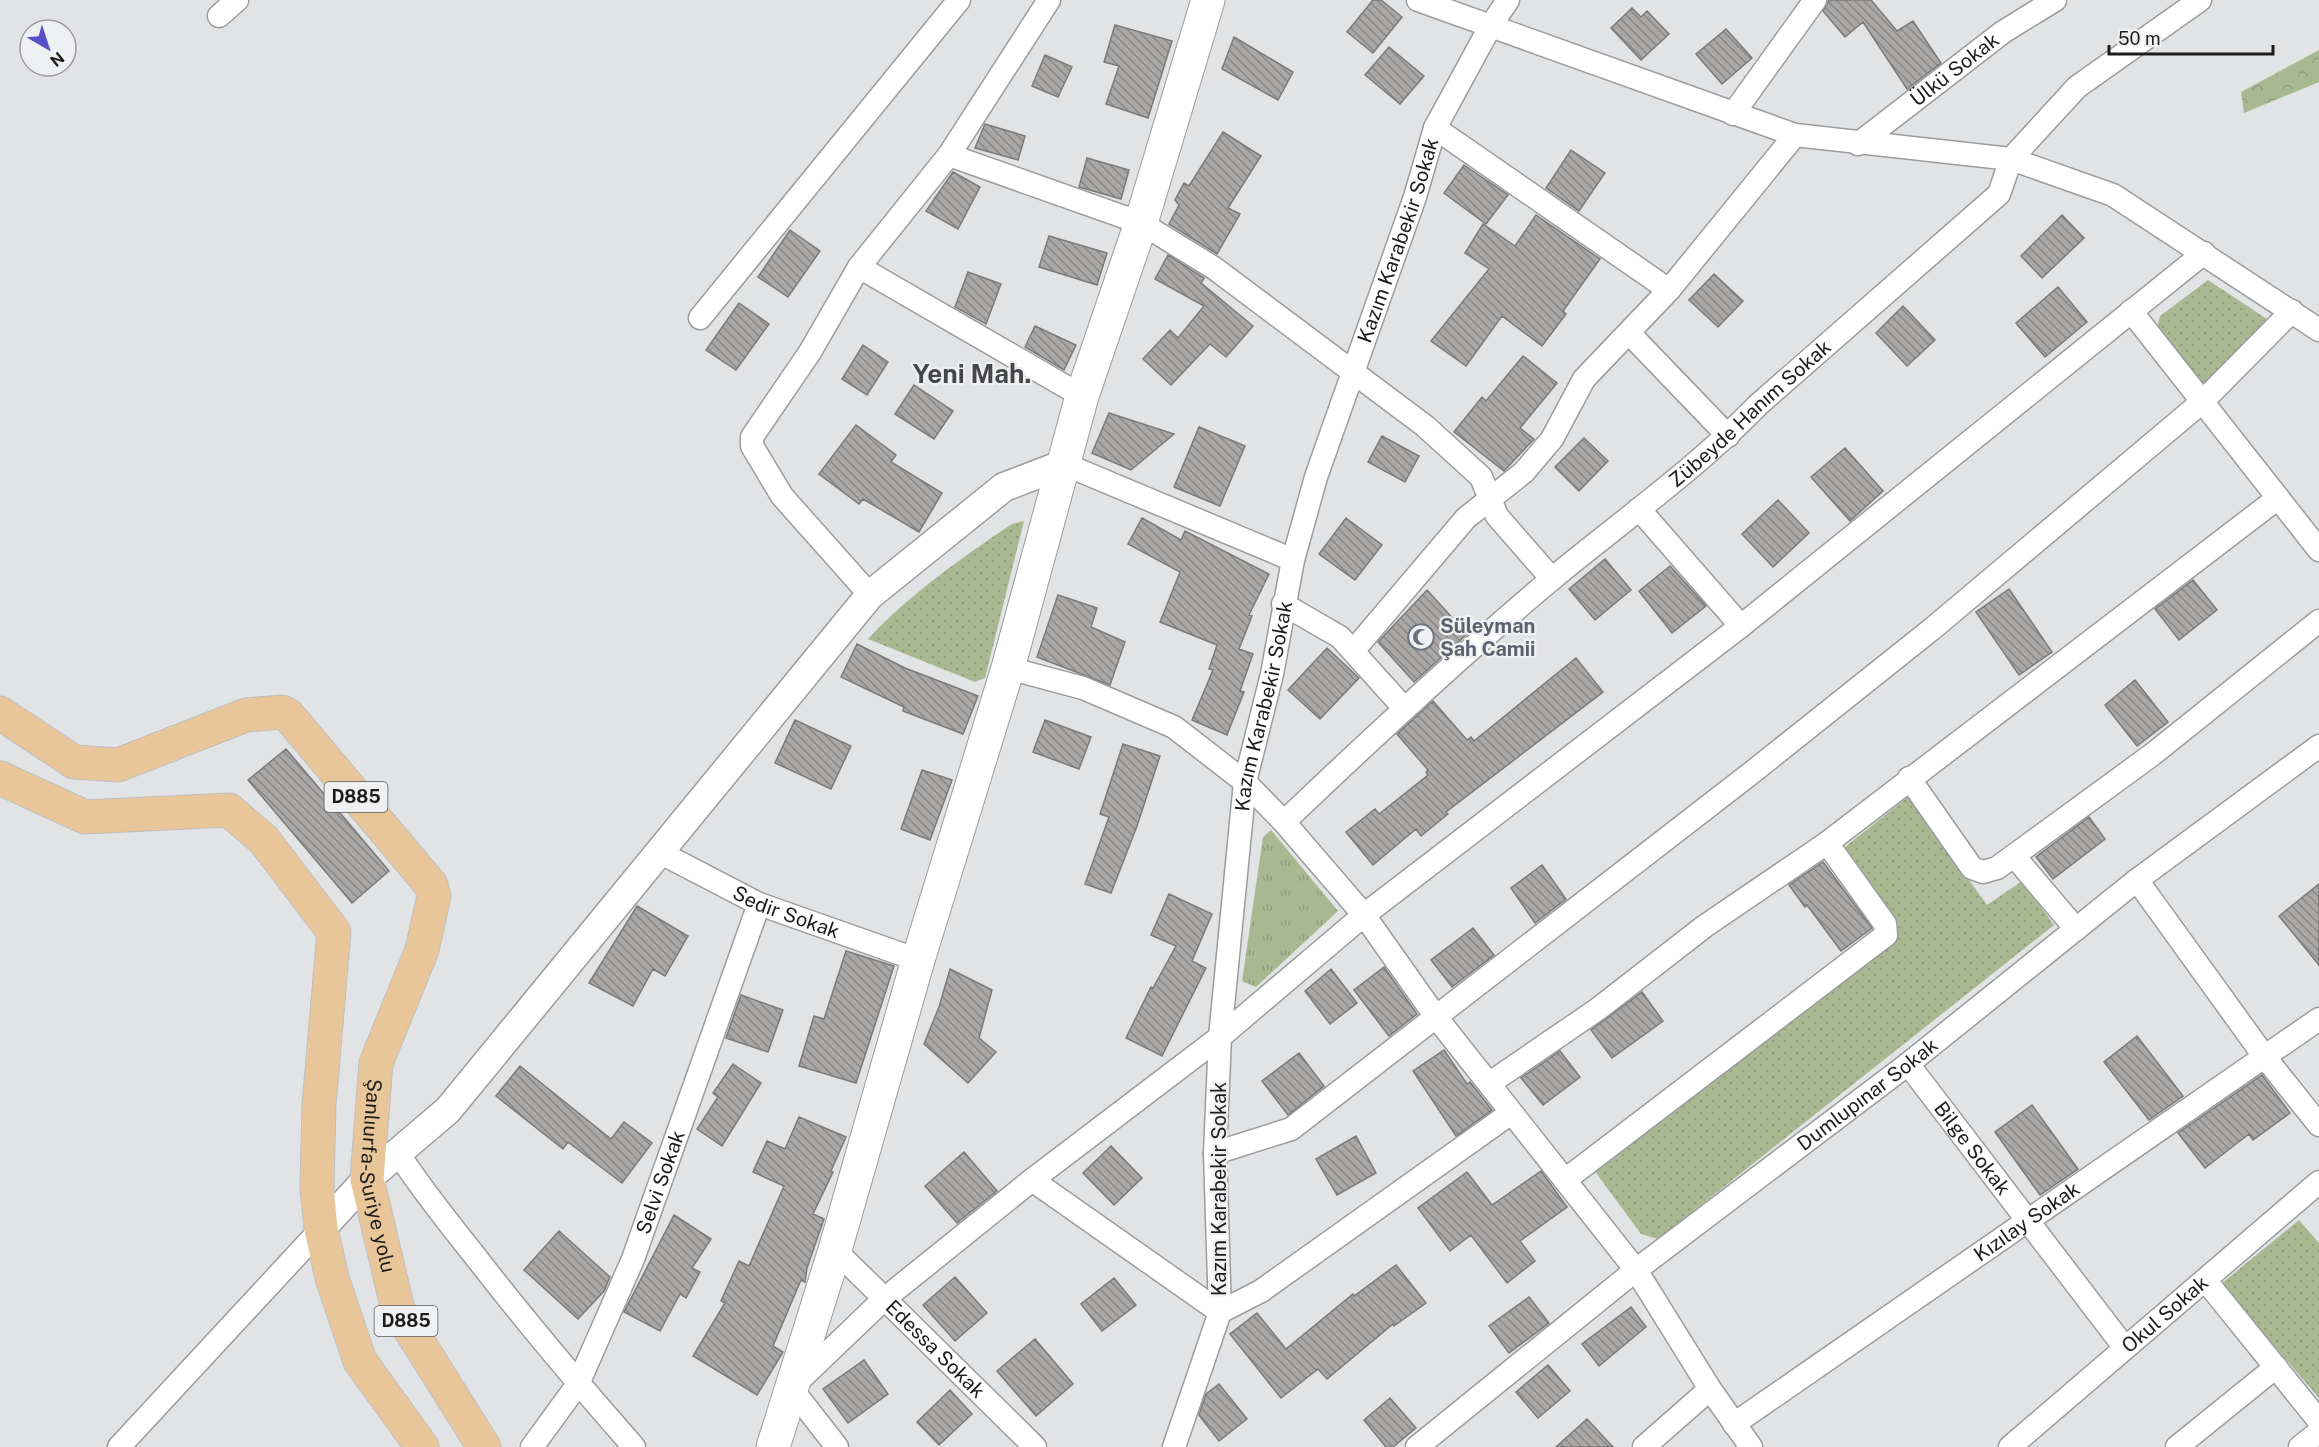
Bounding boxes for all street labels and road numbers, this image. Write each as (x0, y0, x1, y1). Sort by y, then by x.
street label: Ülkü Sokak (1905, 28, 2004, 111)
street label: Kazım Karabekir Sokak (1352, 135, 1443, 346)
street label: Zübeyde Hanım Sokak (1664, 335, 1836, 492)
street label: Kazım Karabekir Sokak (1230, 599, 1297, 812)
road number: D885 (324, 782, 388, 812)
street label: Sedir Sokak (729, 880, 843, 943)
street label: Dumlupınar Sokak (1792, 1033, 1942, 1156)
street label: Şanlıurfa-Suriye yolu (355, 1078, 401, 1275)
street label: Kazım Karabekir Sokak (1207, 1082, 1231, 1296)
street label: Bilge Sokak (1929, 1097, 2016, 1200)
street label: Selvi Sokak (631, 1127, 690, 1237)
street label: Kızılay Sokak (1969, 1176, 2084, 1266)
street label: Okul Sokak (2117, 1271, 2213, 1358)
street label: Edessa Sokak (881, 1295, 990, 1403)
road number: D885 (374, 1306, 438, 1336)

